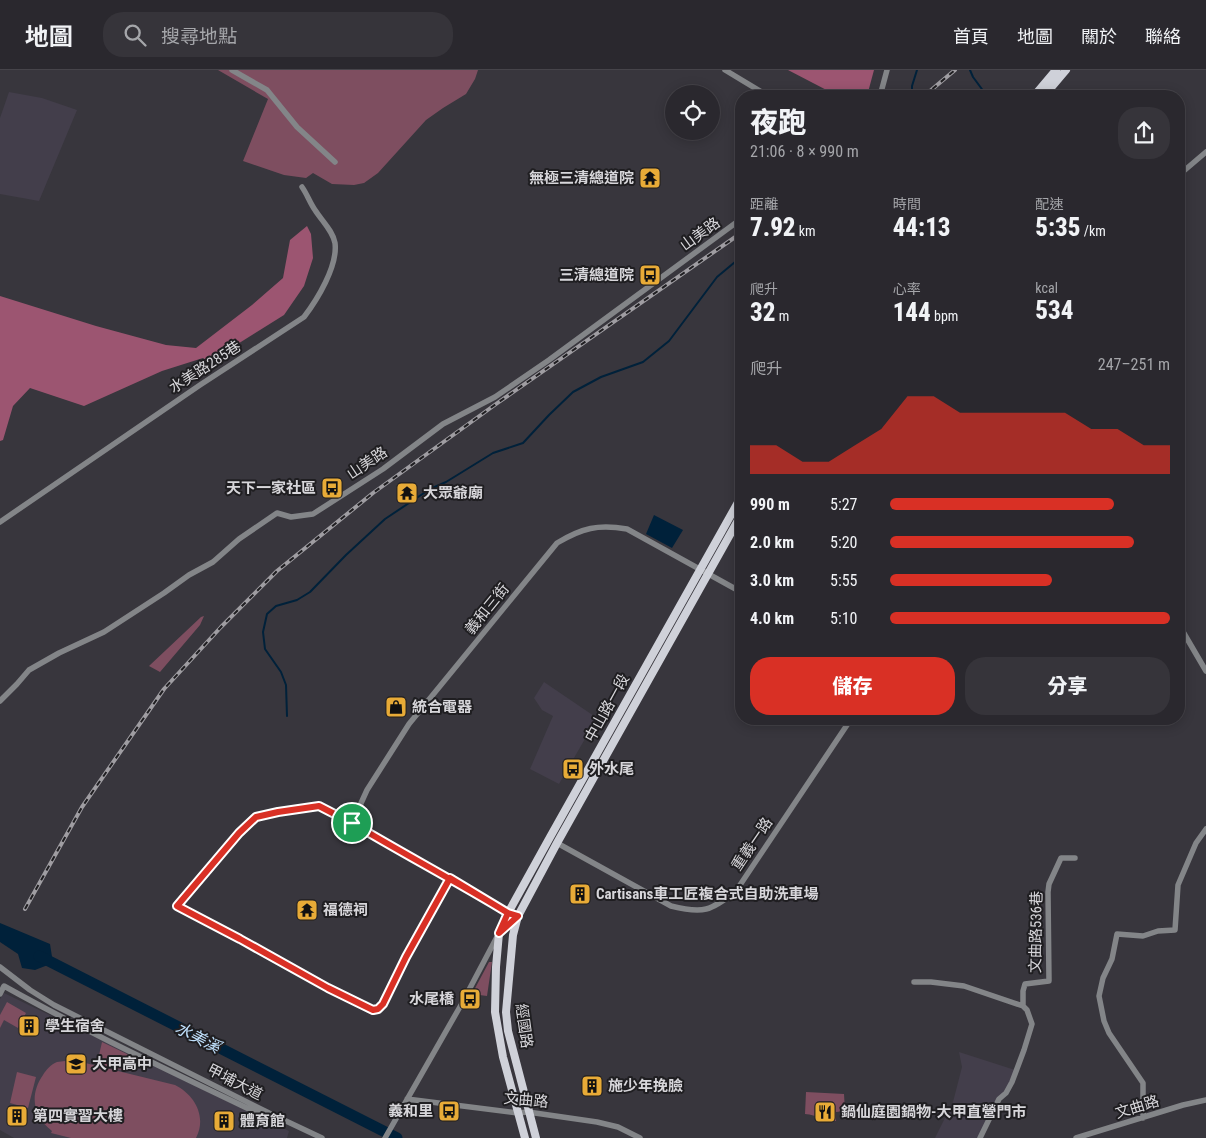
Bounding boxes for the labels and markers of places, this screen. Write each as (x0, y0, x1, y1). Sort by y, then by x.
temple icon: 無極三清總道院 (638, 166, 662, 190)
place label: 無極三清總道院 (529, 169, 634, 187)
bus stop icon: 三清總道院 (638, 263, 662, 287)
place label: 三清總道院 (559, 266, 634, 284)
bus stop icon: 天下一家社區 (320, 476, 344, 500)
place label: 天下一家社區 (226, 479, 316, 497)
temple icon: 大眾爺廟 (395, 481, 419, 505)
place label: 大眾爺廟 (423, 484, 483, 502)
shop icon: 統合電器 (384, 695, 408, 719)
place label: 統合電器 (412, 698, 472, 716)
bus stop icon: 外水尾 (561, 757, 585, 781)
place label: 外水尾 (589, 760, 634, 778)
pin (331, 802, 373, 844)
building icon: Cartisans車工匠複合式自助洗車場 (568, 882, 592, 906)
place label: Cartisans車工匠複合式自助洗車場 (596, 885, 818, 903)
temple icon: 福德祠 (295, 898, 319, 922)
place label: 福德祠 (323, 901, 368, 919)
bus stop icon: 水尾橋 (458, 987, 482, 1011)
place label: 水尾橋 (409, 990, 455, 1008)
building icon: 學生宿舍 (17, 1014, 41, 1038)
place label: 學生宿舍 (45, 1017, 105, 1035)
school or university icon: 大甲高中 (64, 1052, 88, 1076)
place label: 大甲高中 (92, 1055, 152, 1073)
building icon: 施少年挽臉 (580, 1074, 604, 1098)
place label: 施少年挽臉 (608, 1077, 683, 1095)
bus stop icon: 義和里 (437, 1099, 461, 1123)
restaurant icon: 鍋仙庭園鍋物-大甲直營門市 (813, 1100, 837, 1124)
place label: 義和里 (388, 1102, 433, 1120)
place label: 鍋仙庭園鍋物-大甲直營門市 (841, 1103, 1026, 1121)
building icon: 第四實習大樓 (5, 1104, 29, 1128)
place label: 第四實習大樓 (33, 1107, 123, 1125)
building icon: 體育館 (212, 1109, 236, 1133)
place label: 體育館 (240, 1112, 285, 1130)

